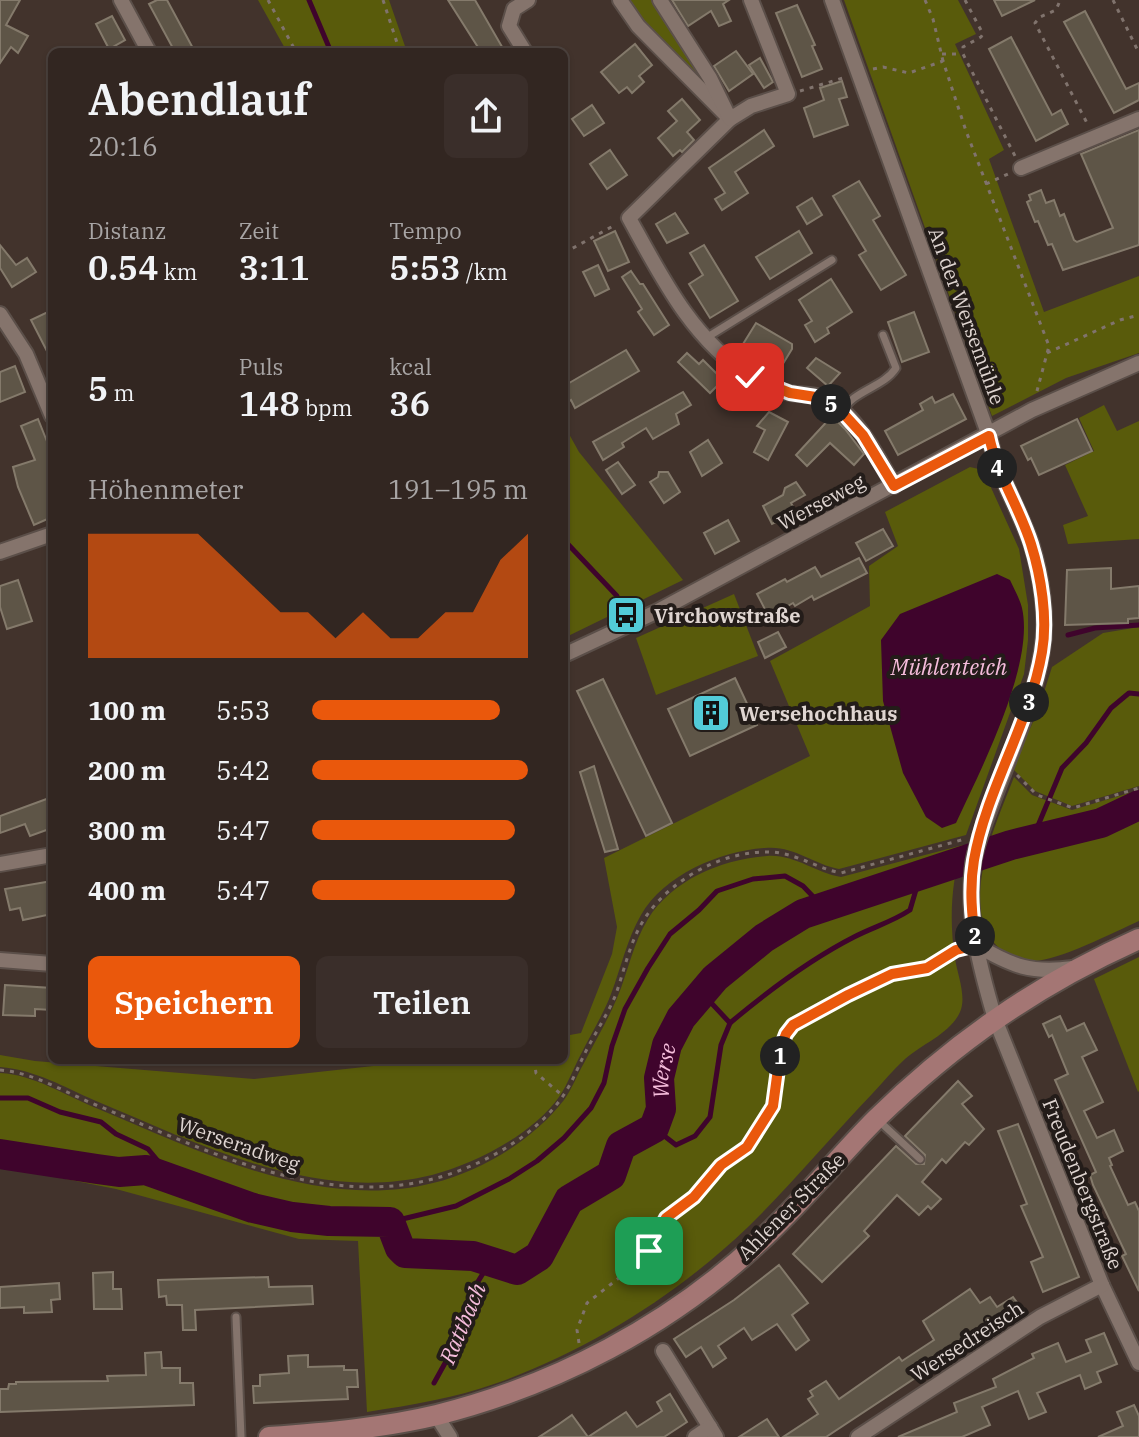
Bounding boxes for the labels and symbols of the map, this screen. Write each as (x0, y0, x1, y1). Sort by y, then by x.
street label: An der Wersemühle (922, 224, 1012, 408)
pin (716, 343, 784, 411)
pin: 5 (811, 384, 851, 424)
pin: 4 (977, 448, 1017, 488)
street label: Werseweg (772, 468, 870, 536)
bus stop icon: Virchowstraße (605, 594, 647, 636)
place label: Virchowstraße (654, 602, 801, 629)
water label: Mühlenteich (890, 652, 1007, 681)
pin: 3 (1009, 682, 1049, 722)
building icon: Wersehochhaus (690, 692, 732, 734)
place label: Wersehochhaus (739, 700, 897, 727)
pin: 2 (955, 916, 995, 956)
pin: 1 (760, 1036, 800, 1076)
water label: Werse (644, 1040, 682, 1099)
street label: Freudenbergstraße (1036, 1094, 1130, 1274)
street label: Werseradweg (174, 1110, 304, 1178)
street label: Ahlener Straße (731, 1146, 851, 1266)
pin (615, 1217, 683, 1285)
water label: Rattbach (432, 1278, 492, 1369)
street label: Wersedreisch (905, 1294, 1029, 1388)

